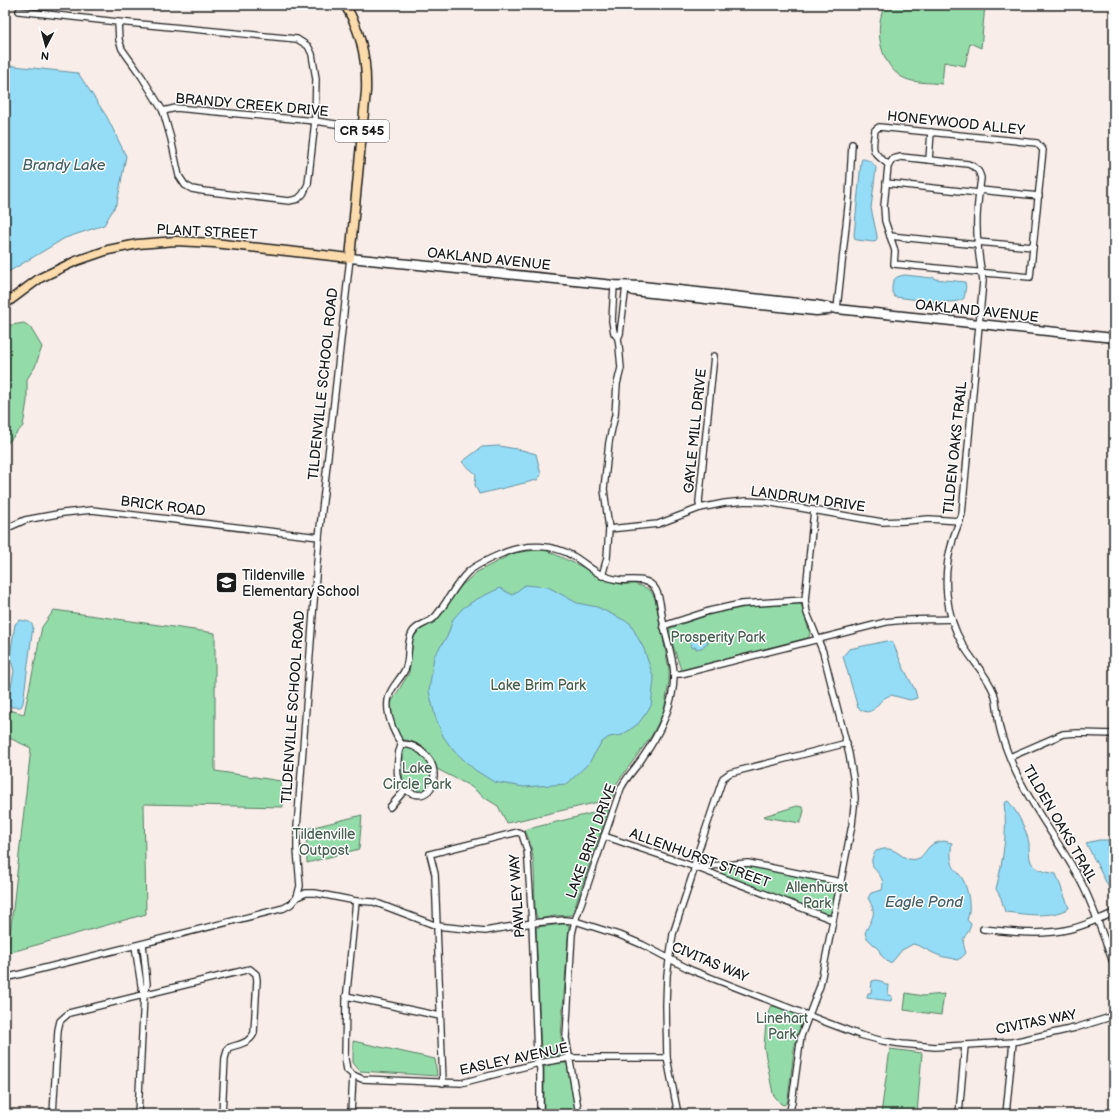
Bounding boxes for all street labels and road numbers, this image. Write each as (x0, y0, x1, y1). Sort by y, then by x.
street label: BRANDY CREEK DRIVE (175, 90, 329, 120)
street label: HONEYWOOD ALLEY (886, 107, 1026, 139)
road number: CR 545 (335, 120, 389, 142)
street label: PLANT STREET (156, 221, 259, 243)
street label: OAKLAND AVENUE (426, 244, 552, 274)
street label: TILDENVILLE SCHOOL ROAD (304, 287, 342, 481)
street label: OAKLAND AVENUE (914, 296, 1040, 326)
street label: GAYLE MILL DRIVE (680, 368, 710, 494)
street label: TILDEN OAKS TRAIL (940, 381, 970, 515)
street label: LANDRUM DRIVE (749, 483, 867, 515)
street label: BRICK ROAD (119, 492, 207, 520)
street label: TILDENVILLE SCHOOL ROAD (278, 610, 308, 804)
street label: TILDEN OAKS TRAIL (1019, 762, 1101, 886)
street label: LAKE BRIM DRIVE (562, 781, 620, 901)
street label: ALLENHURST STREET (627, 825, 773, 892)
street label: PAWLEY WAY (506, 853, 528, 939)
street label: CIVITAS WAY (669, 938, 752, 986)
street label: CIVITAS WAY (994, 1006, 1078, 1038)
street label: EASLEY AVENUE (458, 1039, 570, 1079)

